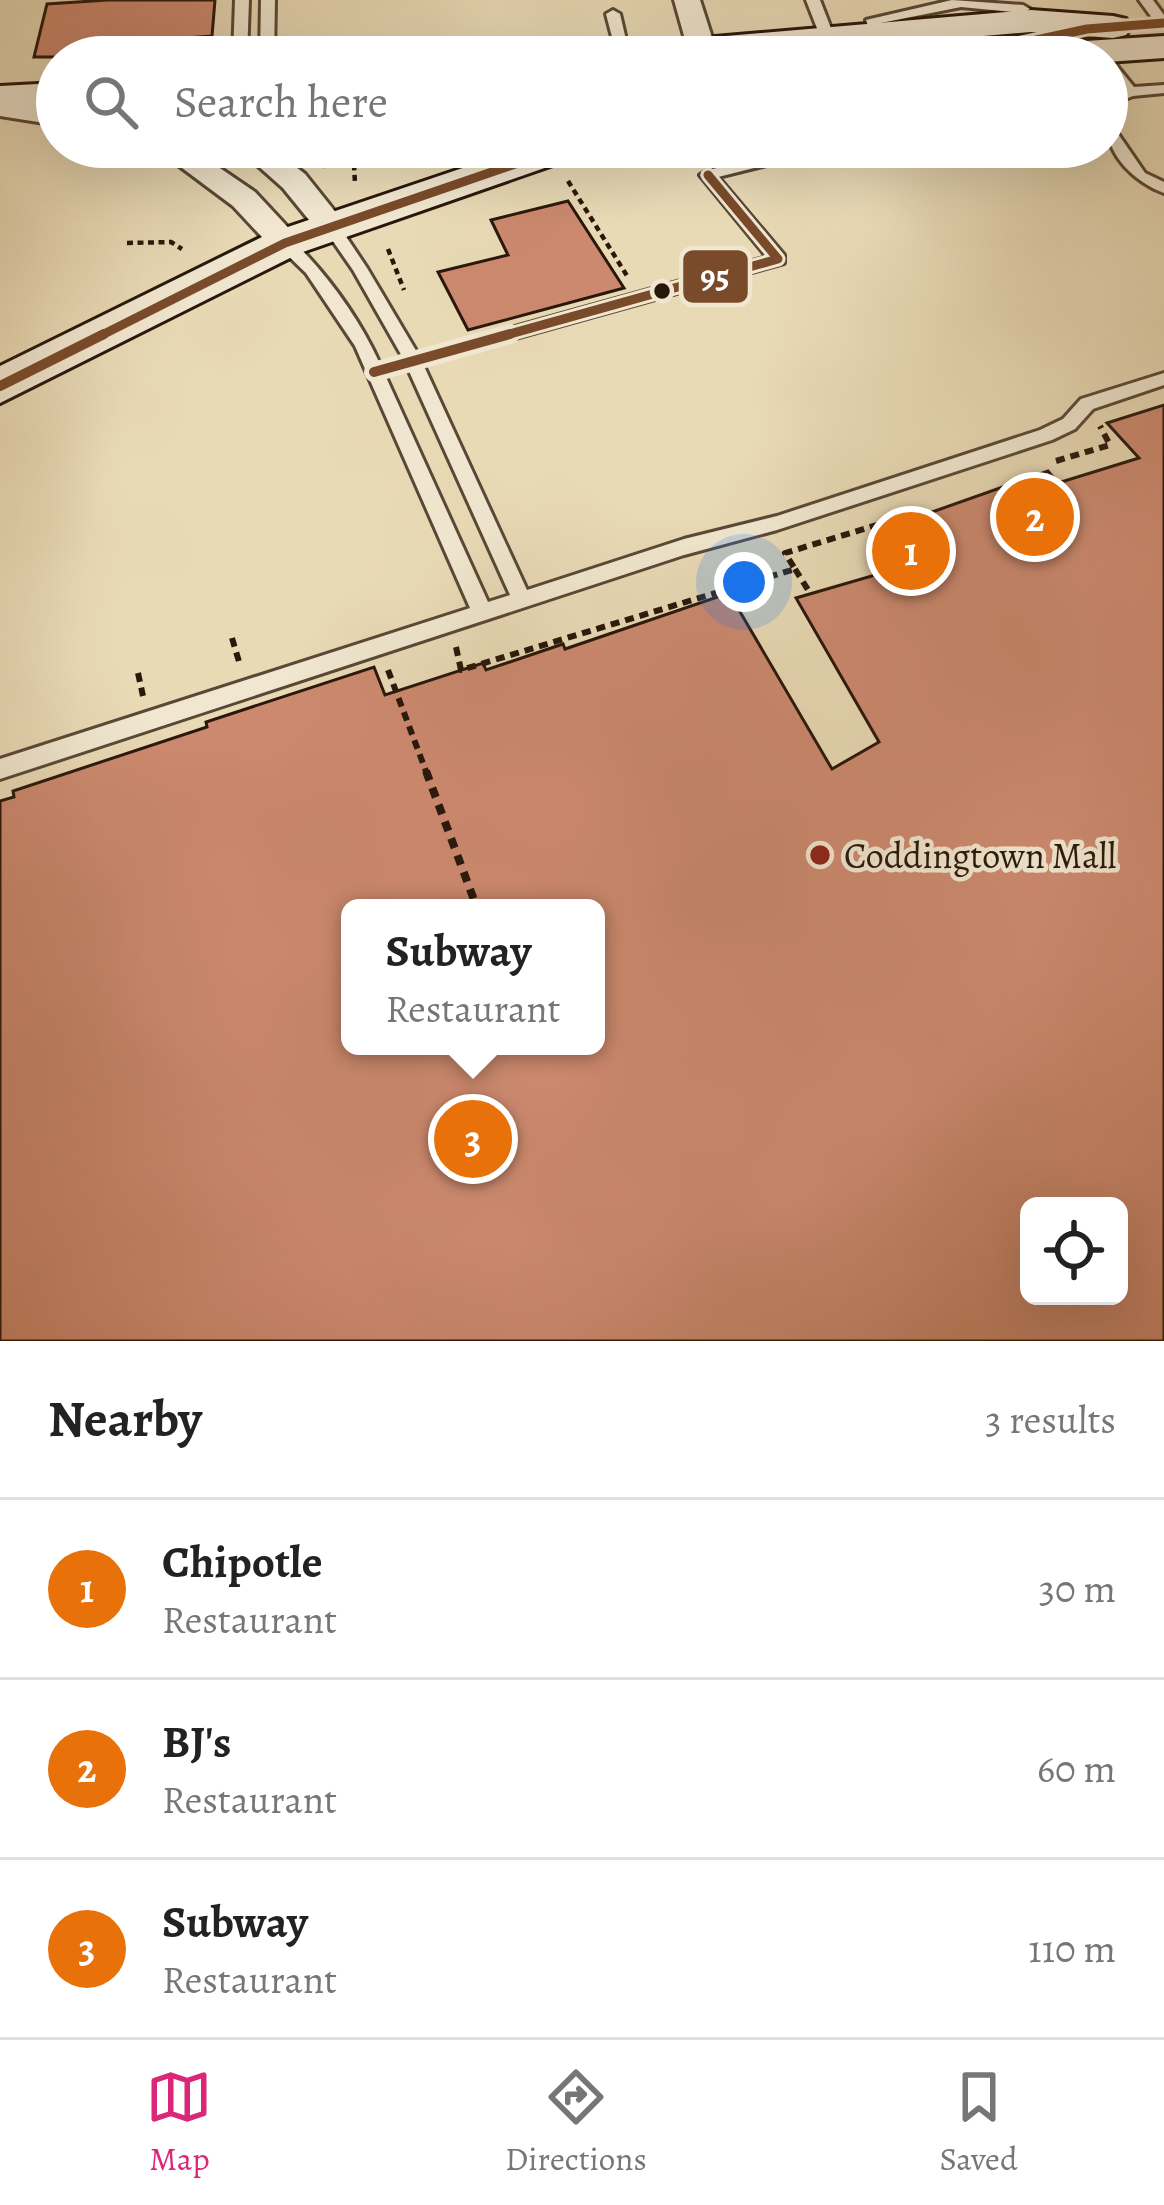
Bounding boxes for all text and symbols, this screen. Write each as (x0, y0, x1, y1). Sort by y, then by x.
search box (36, 36, 1128, 168)
icon: search (78, 69, 144, 135)
text: Search here (174, 71, 388, 133)
line badge: 95 (681, 248, 750, 305)
text: 95 (700, 254, 730, 299)
unlabelled marker (651, 280, 673, 302)
pin: 2 (996, 472, 1074, 562)
pin: 1 (872, 506, 950, 596)
your location (714, 552, 774, 612)
place label: Coddingtown Mall (844, 831, 1116, 880)
marker: Coddingtown Mall (807, 842, 833, 868)
popup (341, 899, 605, 1055)
text: Subway (386, 920, 531, 982)
text: Restaurant (386, 982, 560, 1035)
pin: 3 (434, 1094, 512, 1184)
map controls (1020, 1197, 1128, 1305)
button: locate (1020, 1197, 1128, 1305)
text: Nearby (48, 1384, 202, 1454)
text: 3 results (985, 1393, 1116, 1446)
text: Chipotle (162, 1531, 322, 1593)
text: 1 (80, 1562, 94, 1615)
text: 30 m (1039, 1562, 1116, 1615)
text: Restaurant (162, 1593, 337, 1646)
text: BJ's (162, 1711, 231, 1773)
text: 2 (78, 1742, 96, 1795)
text: 60 m (1037, 1742, 1116, 1795)
text: Restaurant (162, 1773, 337, 1826)
text: Subway (162, 1891, 308, 1953)
text: 3 (79, 1922, 95, 1975)
text: 110 m (1028, 1922, 1116, 1975)
text: Restaurant (162, 1953, 337, 2006)
tab: Map (146, 2064, 212, 2181)
tab: Directions (505, 2064, 647, 2181)
tab: Saved (939, 2064, 1018, 2181)

